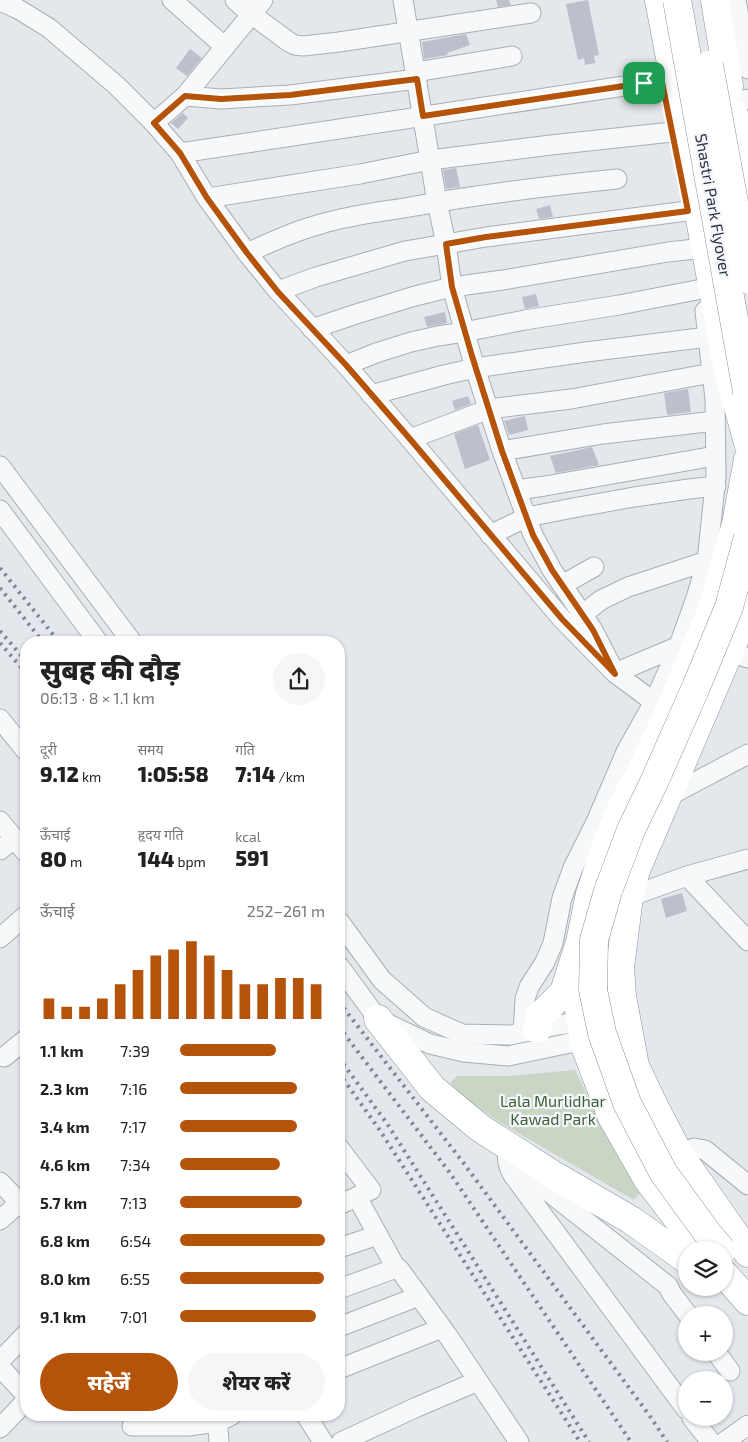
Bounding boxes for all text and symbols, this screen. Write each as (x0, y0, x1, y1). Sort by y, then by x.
pin (623, 62, 665, 104)
icon: arrive (630, 69, 658, 97)
street label: Shastri Park Flyover (692, 132, 736, 279)
text: सुबह की दौड़ (40, 652, 180, 686)
button: share (273, 653, 325, 705)
text: 06:13 · 8 × 1.1 km (40, 688, 155, 707)
text: दूरी (40, 741, 57, 758)
text: समय (138, 741, 164, 758)
text: गति (235, 741, 255, 758)
text: 9.12 (40, 761, 79, 786)
text: 1:05:58 (138, 761, 209, 786)
text: 7:14 (235, 761, 275, 786)
text: km (79, 768, 101, 785)
text: /km (275, 768, 305, 785)
text: ऊँचाई (40, 826, 70, 843)
text: हृदय गति (138, 826, 184, 843)
text: kcal (235, 828, 261, 845)
text: 591 (235, 845, 269, 870)
text: 80 (40, 846, 67, 871)
text: 144 (138, 846, 174, 871)
text: m (67, 853, 82, 870)
text: bpm (174, 853, 206, 870)
text: ऊँचाई (40, 901, 75, 920)
text: 252–261 m (247, 901, 325, 920)
text: 1.1 km (40, 1041, 84, 1060)
text: 7:39 (120, 1041, 150, 1060)
text: 2.3 km (40, 1079, 89, 1098)
text: 7:16 (120, 1079, 148, 1098)
park label: Lala Murlidhar Kawad Park (500, 1091, 607, 1128)
text: 3.4 km (40, 1117, 90, 1136)
text: 7:17 (120, 1117, 147, 1136)
text: 4.6 km (40, 1155, 90, 1174)
text: 7:34 (120, 1155, 151, 1174)
text: 5.7 km (40, 1193, 87, 1212)
text: 7:13 (120, 1193, 147, 1212)
text: 6.8 km (40, 1231, 90, 1250)
text: 6:54 (120, 1231, 151, 1250)
map controls (678, 1241, 733, 1426)
button: layers (678, 1241, 733, 1296)
text: 8.0 km (40, 1269, 90, 1288)
text: 6:55 (120, 1269, 150, 1288)
button: + (678, 1306, 733, 1361)
text: 9.1 km (40, 1307, 86, 1326)
text: 7:01 (120, 1307, 148, 1326)
button: सहेजें (40, 1353, 178, 1411)
button: शेयर करें (188, 1353, 325, 1411)
button: − (678, 1371, 733, 1426)

